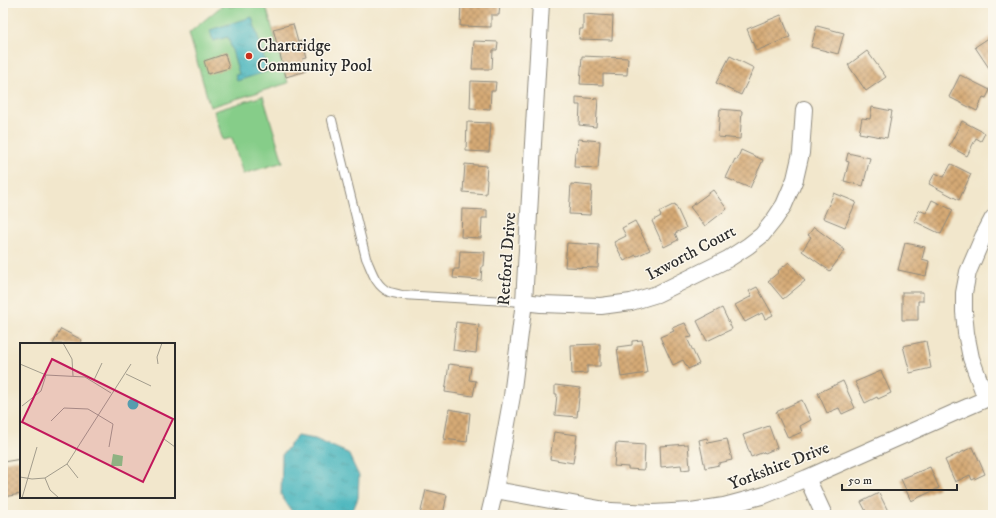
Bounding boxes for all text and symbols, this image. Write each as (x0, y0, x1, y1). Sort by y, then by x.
place label: Chartridge Community Pool (257, 35, 372, 77)
marker: Chartridge Community Pool (244, 51, 254, 61)
street label: Retford Drive (493, 212, 521, 306)
street label: Ixworth Court (642, 220, 740, 286)
inset map (20, 343, 175, 498)
street label: Yorkshire Drive (725, 437, 833, 495)
scale bar (842, 466, 957, 492)
text: 50 m (848, 473, 872, 488)

